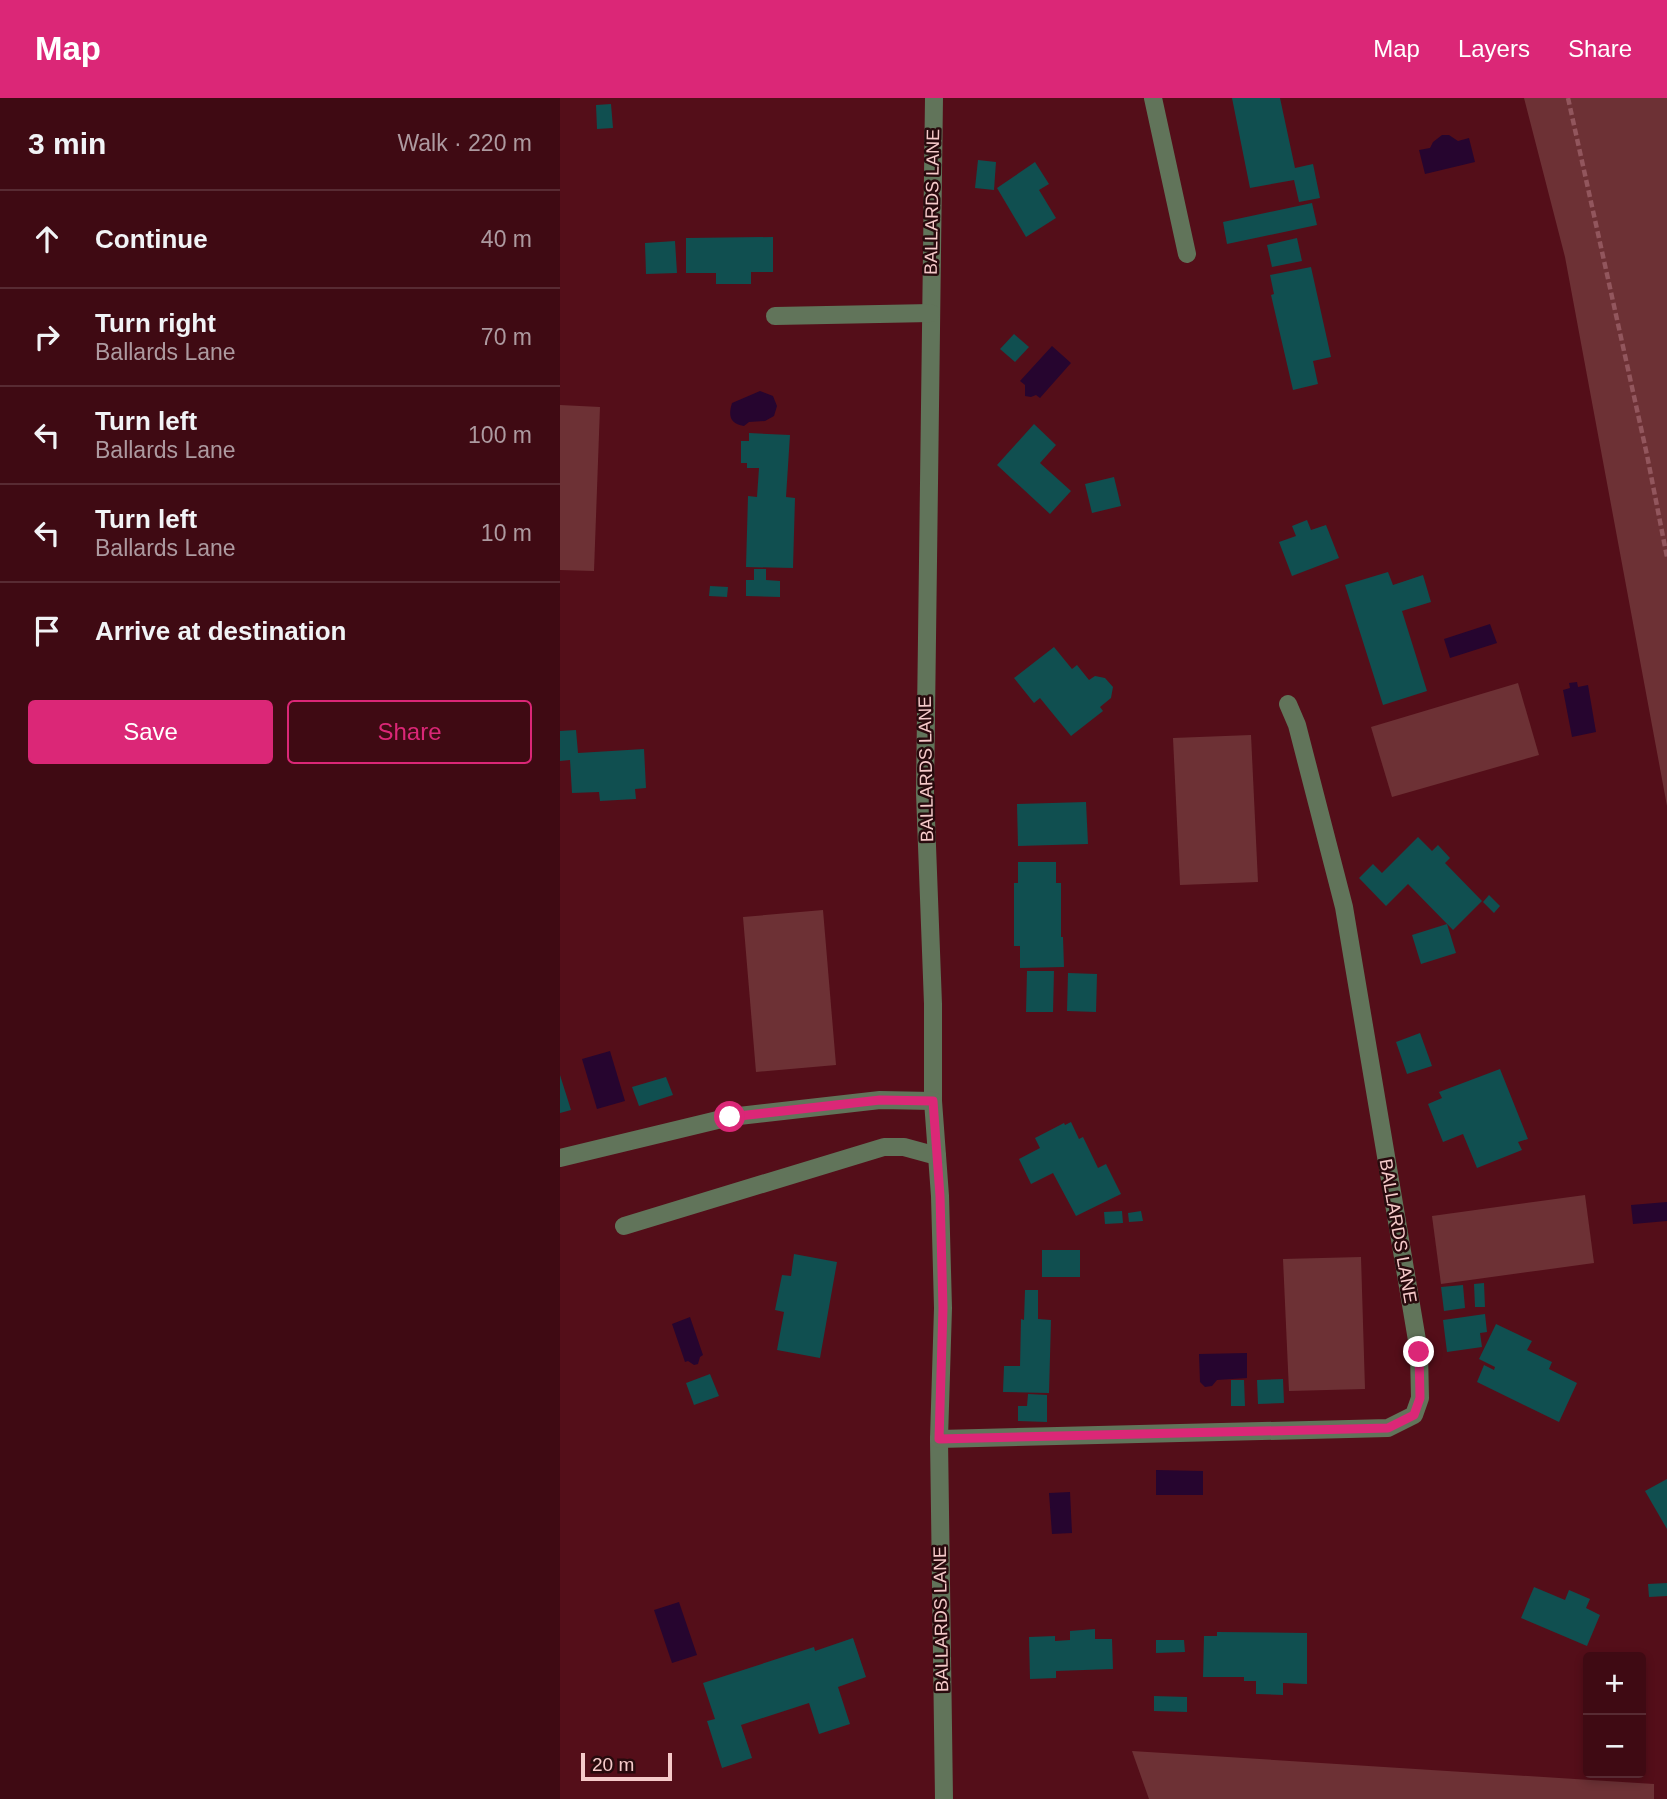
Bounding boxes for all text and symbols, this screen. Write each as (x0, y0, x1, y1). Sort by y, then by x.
text: Map (35, 30, 101, 67)
text: Map (1373, 35, 1420, 62)
text: Layers (1458, 35, 1530, 62)
text: Share (1568, 35, 1632, 62)
text: 3 min (28, 127, 106, 160)
street label: BALLARDS LANE (921, 129, 943, 275)
text: Walk · 220 m (397, 130, 532, 156)
icon: ahead (28, 220, 66, 258)
text: Continue (95, 224, 208, 254)
text: 40 m (481, 226, 532, 252)
text: Turn right (95, 308, 216, 338)
icon: right (28, 318, 66, 356)
text: 70 m (481, 324, 532, 350)
text: Ballards Lane (95, 339, 236, 365)
text: Turn left (95, 406, 197, 436)
icon: left (28, 416, 66, 454)
text: 100 m (468, 422, 532, 448)
text: Ballards Lane (95, 437, 236, 463)
text: Turn left (95, 504, 197, 534)
icon: left (28, 514, 66, 552)
text: 10 m (481, 520, 532, 546)
text: Ballards Lane (95, 535, 236, 561)
icon: arrive (28, 612, 66, 650)
text: Arrive at destination (95, 616, 346, 646)
street label: BALLARDS LANE (915, 696, 937, 842)
button: Save (28, 700, 273, 764)
button: Share (287, 700, 532, 764)
route start (714, 1101, 745, 1132)
street label: BALLARDS LANE (1375, 1157, 1421, 1305)
route end (1403, 1336, 1434, 1367)
street label: BALLARDS LANE (930, 1546, 952, 1692)
map controls (1583, 1652, 1646, 1778)
button: + (1583, 1652, 1646, 1715)
button: − (1583, 1715, 1646, 1778)
scale bar (581, 1750, 672, 1782)
text: 20 m (592, 1754, 634, 1775)

